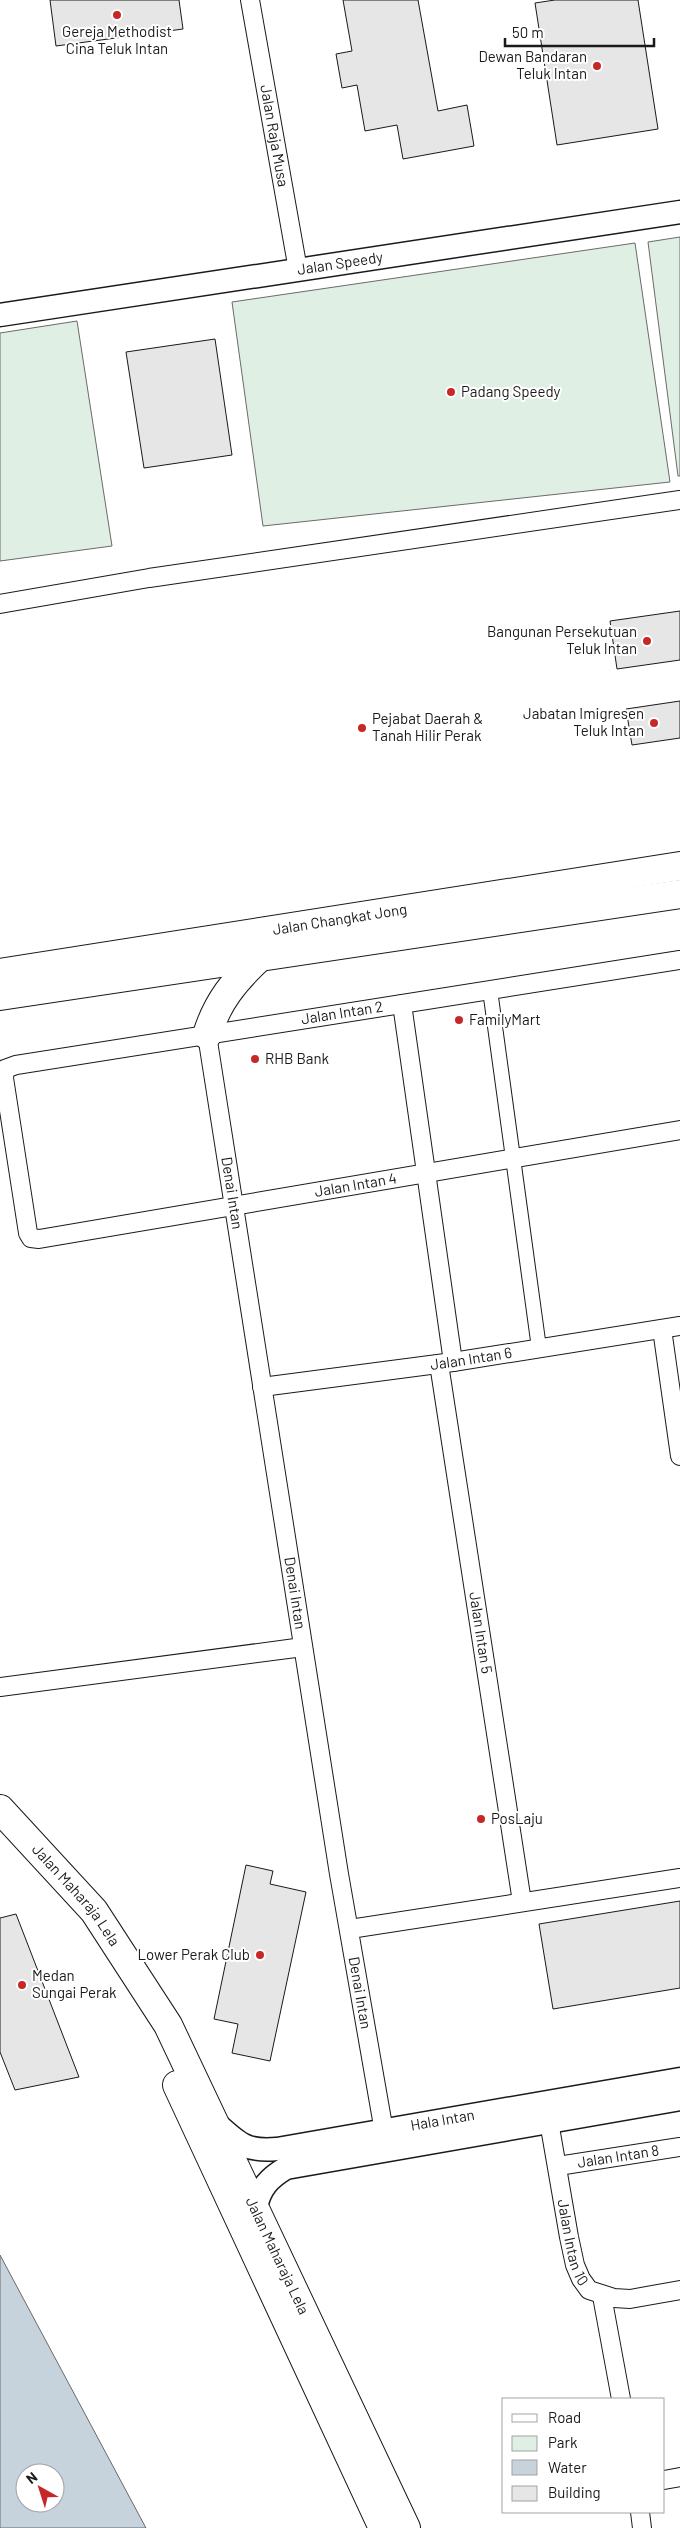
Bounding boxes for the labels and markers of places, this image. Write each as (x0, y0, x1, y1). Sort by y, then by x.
marker: Gereja Methodist Cina Teluk Intan (111, 9, 123, 21)
place label: Gereja Methodist Cina Teluk Intan (62, 22, 172, 57)
place label: Dewan Bandaran Teluk Intan (479, 47, 587, 82)
marker: Dewan Bandaran Teluk Intan (591, 60, 603, 72)
place label: Padang Speedy (461, 382, 561, 400)
marker: Padang Speedy (445, 386, 457, 398)
place label: Bangunan Persekutuan Teluk Intan (487, 622, 637, 657)
marker: Bangunan Persekutuan Teluk Intan (641, 635, 653, 647)
place label: Jabatan Imigresen Teluk Intan (523, 704, 644, 739)
place label: Pejabat Daerah & Tanah Hilir Perak (372, 709, 483, 744)
marker: Jabatan Imigresen Teluk Intan (648, 717, 660, 729)
marker: Pejabat Daerah & Tanah Hilir Perak (356, 722, 368, 734)
place label: FamilyMart (469, 1010, 541, 1028)
marker: FamilyMart (453, 1014, 465, 1026)
place label: RHB Bank (265, 1049, 329, 1067)
marker: RHB Bank (249, 1053, 261, 1065)
place label: PosLaju (491, 1809, 543, 1827)
marker: PosLaju (475, 1813, 487, 1825)
place label: Lower Perak Club (138, 1945, 250, 1963)
marker: Lower Perak Club (254, 1949, 266, 1961)
place label: Medan Sungai Perak (32, 1966, 117, 2001)
marker: Medan Sungai Perak (16, 1979, 28, 1991)

